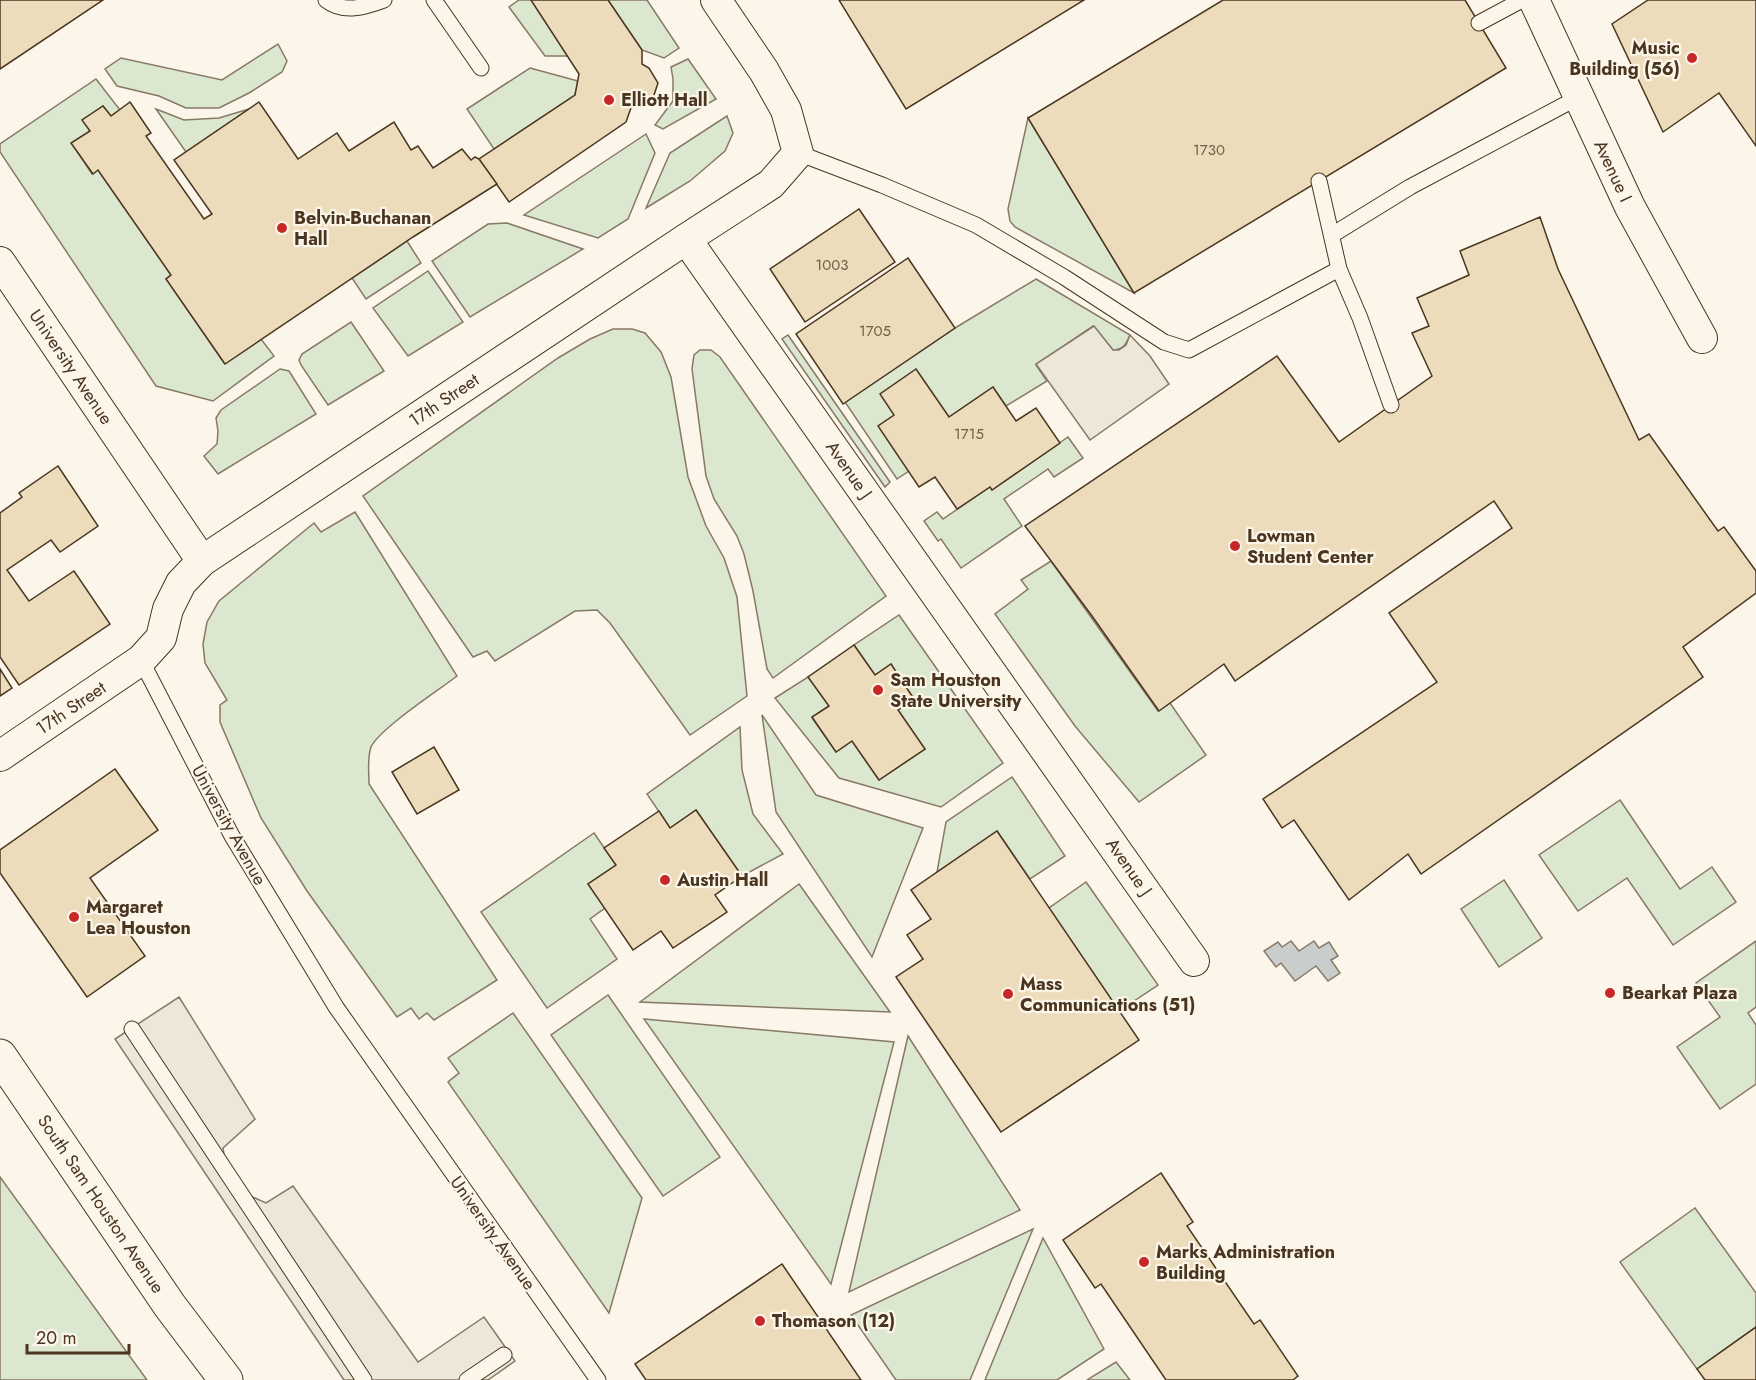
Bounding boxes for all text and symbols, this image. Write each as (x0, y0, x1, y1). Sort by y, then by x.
place label: Music Building (56) (1569, 35, 1680, 82)
marker: Music Building (56) (1685, 51, 1699, 65)
place label: Elliott Hall (621, 87, 708, 113)
marker: Elliott Hall (602, 93, 616, 107)
street label: Avenue I (1587, 136, 1639, 206)
house number: 1730 (1193, 139, 1225, 161)
place label: Belvin-Buchanan Hall (294, 205, 431, 252)
marker: Belvin-Buchanan Hall (275, 221, 289, 235)
house number: 1003 (816, 254, 848, 276)
street label: University Avenue (23, 304, 119, 430)
house number: 1705 (859, 320, 891, 342)
street label: 17th Street (404, 367, 485, 433)
house number: 1715 (954, 423, 984, 445)
street label: Avenue J (819, 436, 879, 504)
place label: Lowman Student Center (1247, 523, 1375, 570)
marker: Lowman Student Center (1228, 539, 1242, 553)
place label: Sam Houston State University (890, 667, 1022, 714)
street label: 17th Street (31, 675, 112, 741)
marker: Sam Houston State University (871, 683, 885, 697)
street label: University Avenue (185, 760, 273, 890)
street label: Avenue J (1099, 833, 1159, 901)
place label: Austin Hall (676, 867, 768, 893)
marker: Austin Hall (658, 873, 672, 887)
place label: Margaret Lea Houston (86, 894, 191, 941)
marker: Margaret Lea Houston (67, 910, 81, 924)
place label: Mass Communications (51) (1020, 971, 1195, 1018)
place label: Bearkat Plaza (1622, 980, 1737, 1006)
marker: Bearkat Plaza (1603, 986, 1617, 1000)
marker: Mass Communications (51) (1001, 987, 1015, 1001)
street label: South Sam Houston Avenue (31, 1109, 171, 1299)
street label: University Avenue (444, 1171, 542, 1295)
place label: Marks Administration Building (1156, 1239, 1335, 1286)
marker: Marks Administration Building (1137, 1255, 1151, 1269)
place label: Thomason (12) (772, 1308, 895, 1334)
marker: Thomason (12) (753, 1314, 767, 1328)
scale bar (27, 1317, 129, 1355)
text: 20 m (36, 1325, 76, 1351)

